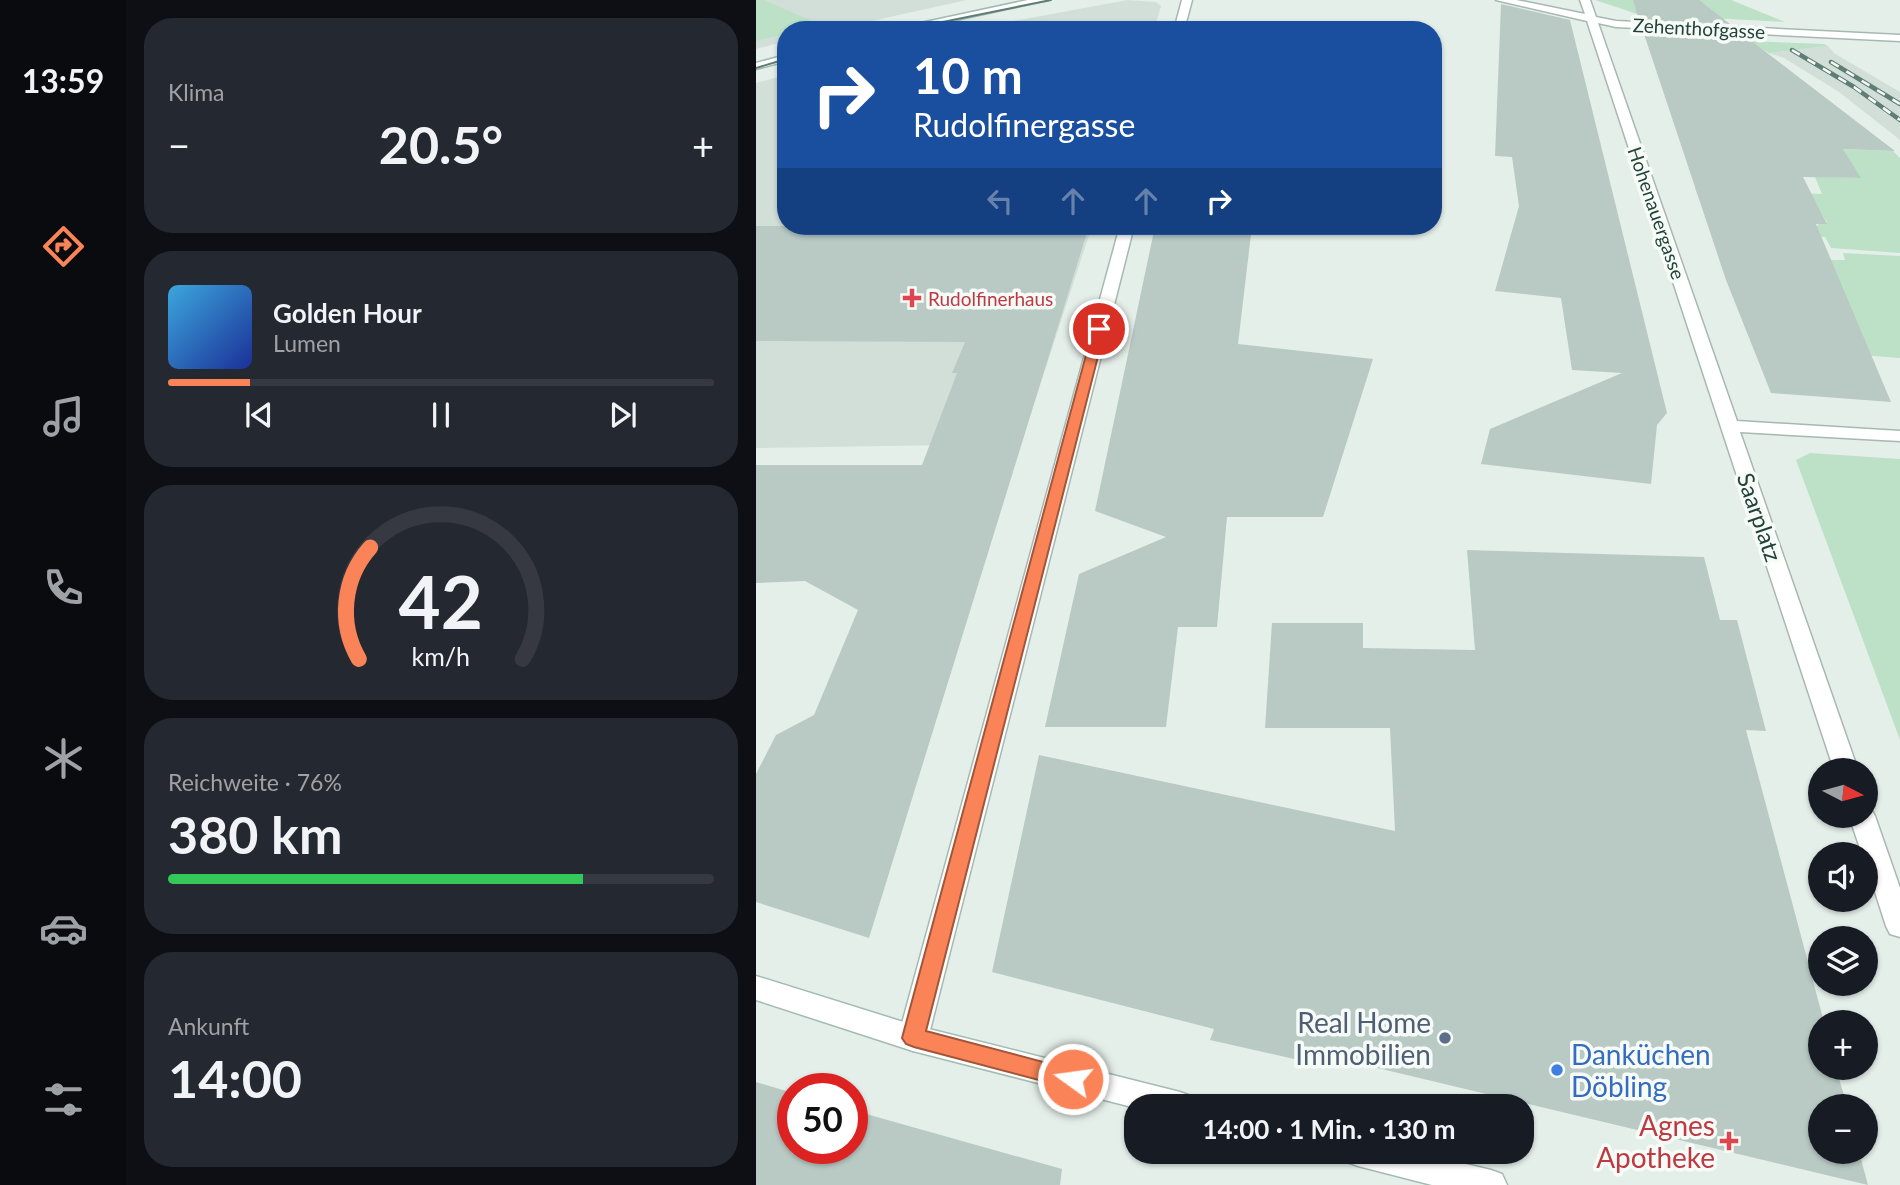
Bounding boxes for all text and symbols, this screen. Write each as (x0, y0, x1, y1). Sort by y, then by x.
street label: Zehenthofgasse (1632, 13, 1766, 43)
text: 10 m (913, 46, 1023, 104)
icon: right (798, 49, 889, 140)
text: 13:59 (22, 61, 104, 100)
text: Klima (168, 78, 225, 106)
text: Rudolfinergasse (913, 105, 1135, 144)
text: 20.5° (379, 113, 503, 175)
text: − (168, 122, 190, 168)
text: + (692, 122, 714, 168)
street label: Hohenauergasse (1624, 144, 1690, 282)
icon: left (981, 182, 1019, 220)
icon: ahead (1054, 182, 1092, 220)
icon: ahead (1127, 182, 1165, 220)
icon: right (1200, 182, 1238, 220)
icon: directions (39, 222, 88, 271)
place label: Rudolfinerhaus (928, 287, 1053, 310)
marker: Rudolfinerhaus (902, 288, 922, 308)
text: Golden Hour (273, 297, 422, 329)
pin (1069, 299, 1129, 359)
icon: arrive (1080, 310, 1118, 348)
text: Lumen (273, 329, 341, 357)
icon: music (39, 392, 88, 441)
icon: previous (240, 396, 278, 434)
icon: pause (422, 396, 460, 434)
icon: next (604, 396, 642, 434)
street label: Saarplatz (1732, 469, 1788, 565)
text: 42 (399, 557, 483, 645)
icon: phone (39, 563, 88, 612)
text: km/h (412, 640, 470, 670)
icon: climate (39, 734, 88, 783)
north arrow (1808, 758, 1878, 828)
map controls (1808, 758, 1878, 1164)
text: Reichweite · 76% (168, 768, 342, 796)
text: 380 km (168, 803, 342, 865)
button: sound (1808, 842, 1878, 912)
icon: car (39, 904, 88, 953)
button: layers (1808, 926, 1878, 996)
place label: Real Home Immobilien (1295, 1005, 1431, 1071)
button: + (1808, 1010, 1878, 1080)
text: Ankunft (168, 1012, 249, 1040)
marker: Real Home Immobilien (1437, 1030, 1453, 1046)
place label: Danküchen Döbling (1571, 1037, 1711, 1103)
position arrow (1036, 1042, 1110, 1116)
text: 14:00 (168, 1047, 302, 1109)
marker: Danküchen Döbling (1549, 1062, 1565, 1078)
speed limit sign: 50 (777, 1073, 868, 1164)
icon: filters (39, 1075, 88, 1124)
button: − (1808, 1094, 1878, 1164)
place label: Agnes Apotheke (1596, 1108, 1715, 1174)
text: 14:00 · 1 Min. · 130 m (1202, 1113, 1456, 1145)
marker: Agnes Apotheke (1721, 1133, 1737, 1149)

